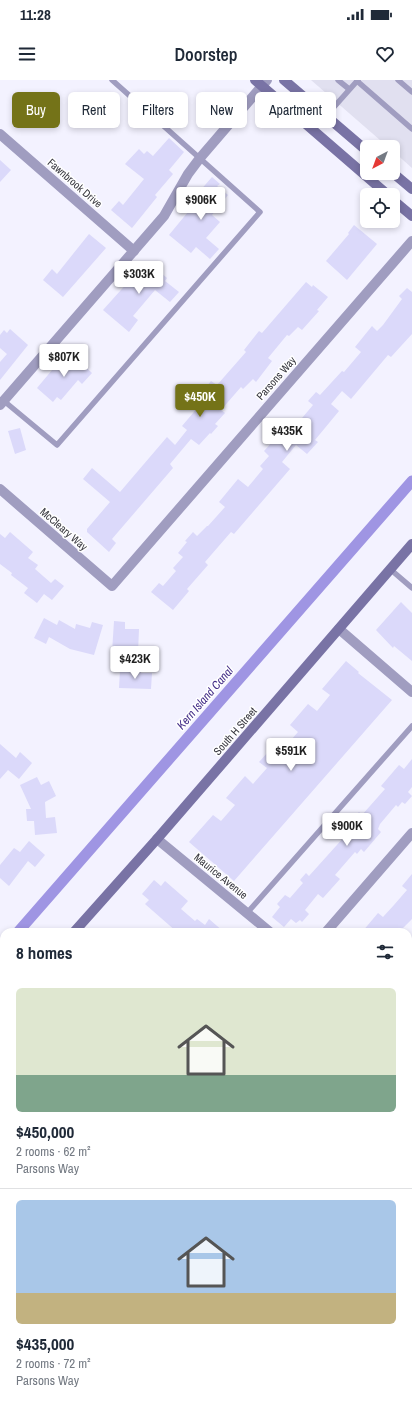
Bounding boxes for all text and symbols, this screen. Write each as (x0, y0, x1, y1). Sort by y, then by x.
text: 11:28 (20, 4, 51, 25)
text: Doorstep (174, 42, 238, 67)
icon: menu (16, 43, 38, 65)
icon: heart (374, 43, 396, 65)
chip: Buy (12, 92, 60, 128)
chip: Rent (68, 92, 120, 128)
chip: Filters (128, 92, 188, 128)
chip: New (196, 92, 247, 128)
chip: Apartment (255, 92, 336, 128)
north arrow (360, 140, 400, 180)
map controls (360, 140, 400, 228)
street label: Fawnbrook Drive (45, 155, 105, 211)
pin: $906K (173, 187, 229, 221)
button: locate (360, 188, 400, 228)
text: $906K (185, 191, 217, 208)
pin: $303K (111, 261, 167, 295)
text: $303K (123, 265, 155, 282)
pin: $807K (36, 344, 92, 378)
text: $807K (48, 348, 80, 365)
street label: Parsons Way (253, 353, 299, 403)
pin: $450K (172, 384, 228, 418)
text: $450K (184, 388, 216, 405)
pin: $435K (259, 418, 315, 452)
text: $435K (271, 422, 303, 439)
street label: McCleary Way (37, 505, 91, 554)
pin: $423K (107, 646, 163, 680)
text: $423K (119, 650, 151, 667)
water label: Kern Island Canal (173, 663, 237, 733)
street label: South H Street (210, 704, 260, 758)
pin: $591K (263, 738, 319, 772)
text: $591K (275, 742, 307, 759)
pin: $900K (319, 813, 375, 847)
text: $900K (331, 817, 363, 834)
street label: Maurice Avenue (191, 850, 251, 902)
text: 8 homes (16, 941, 73, 964)
icon: filters (374, 941, 396, 963)
icon: home (170, 1014, 242, 1086)
text: $450,000 (16, 1120, 74, 1143)
text: 2 rooms · 62 m² (16, 1143, 91, 1160)
text: Parsons Way (16, 1160, 79, 1177)
icon: home (170, 1226, 242, 1298)
text: $435,000 (16, 1332, 74, 1355)
text: 2 rooms · 72 m² (16, 1355, 91, 1372)
text: Parsons Way (16, 1372, 79, 1389)

